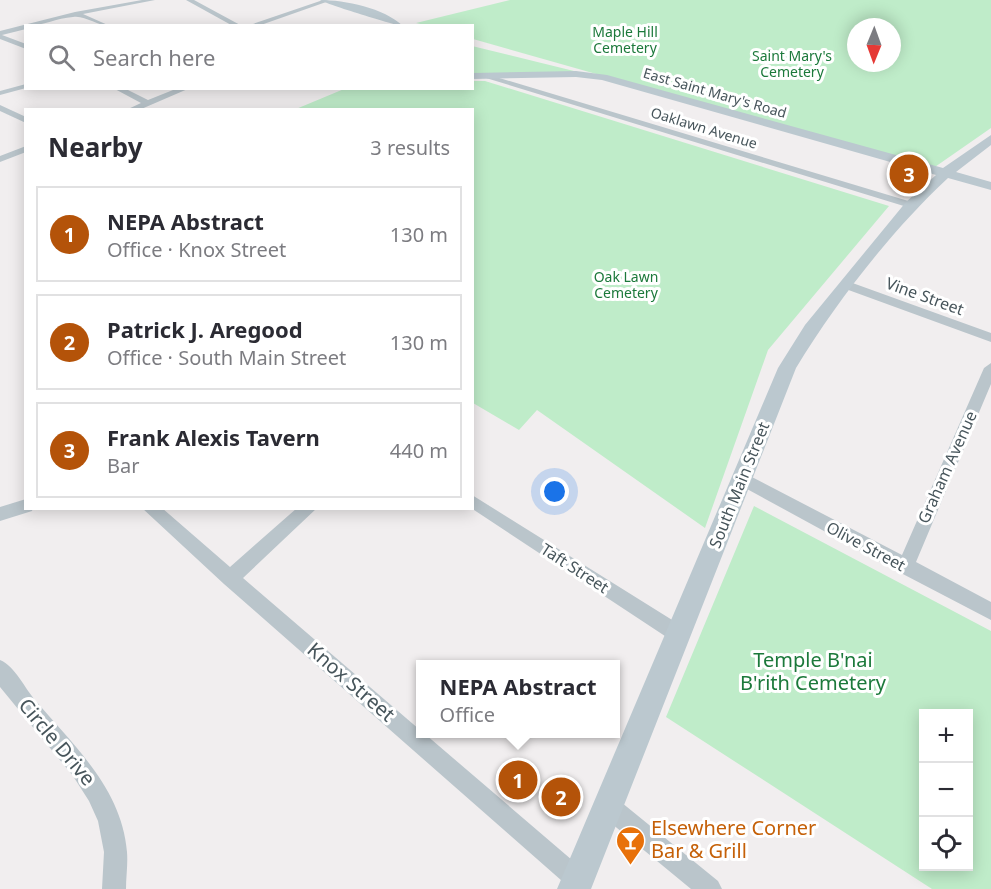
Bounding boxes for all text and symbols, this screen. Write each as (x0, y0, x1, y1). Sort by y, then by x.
north arrow (847, 18, 901, 72)
park label: Maple Hill Cemetery (592, 22, 658, 57)
search box (24, 24, 474, 90)
icon: search (45, 41, 78, 74)
text: Search here (93, 42, 215, 72)
park label: Saint Mary's Cemetery (752, 46, 832, 81)
street label: East Saint Mary's Road (641, 63, 789, 122)
street label: Oaklawn Avenue (649, 102, 760, 153)
text: Nearby (48, 129, 143, 165)
text: 3 results (370, 134, 450, 161)
pin: 3 (890, 152, 928, 196)
text: NEPA Abstract (107, 206, 264, 236)
text: 1 (64, 221, 75, 248)
text: 130 m (390, 221, 448, 248)
text: Office · Knox Street (107, 236, 286, 263)
park label: Oak Lawn Cemetery (594, 267, 659, 302)
street label: Vine Street (883, 272, 967, 320)
text: Patrick J. Aregood (107, 314, 303, 344)
text: 2 (64, 329, 75, 356)
text: 130 m (390, 329, 448, 356)
text: Office · South Main Street (107, 344, 346, 371)
street label: Graham Avenue (912, 407, 982, 527)
street label: South Main Street (704, 418, 774, 551)
text: Frank Alexis Tavern (107, 422, 320, 452)
text: 3 (64, 437, 75, 464)
text: 440 m (390, 437, 448, 464)
text: Bar (107, 452, 139, 479)
your location (540, 477, 569, 506)
street label: Olive Street (823, 516, 910, 576)
street label: Taft Street (537, 538, 613, 598)
street label: Knox Street (302, 636, 401, 727)
park label: Temple B'nai B'rith Cemetery (740, 646, 887, 696)
popup (416, 660, 620, 738)
text: NEPA Abstract (440, 671, 596, 701)
street label: Circle Drive (13, 692, 102, 791)
text: Office (440, 701, 495, 728)
map controls (919, 709, 973, 871)
button: + (919, 709, 973, 763)
pin: 1 (498, 758, 538, 802)
button: − (919, 763, 973, 817)
pin: 2 (542, 774, 580, 820)
place label: Elsewhere Corner Bar & Grill (651, 814, 816, 864)
button: locate (919, 817, 973, 871)
bar icon: Elsewhere Corner Bar & Grill (614, 824, 646, 866)

